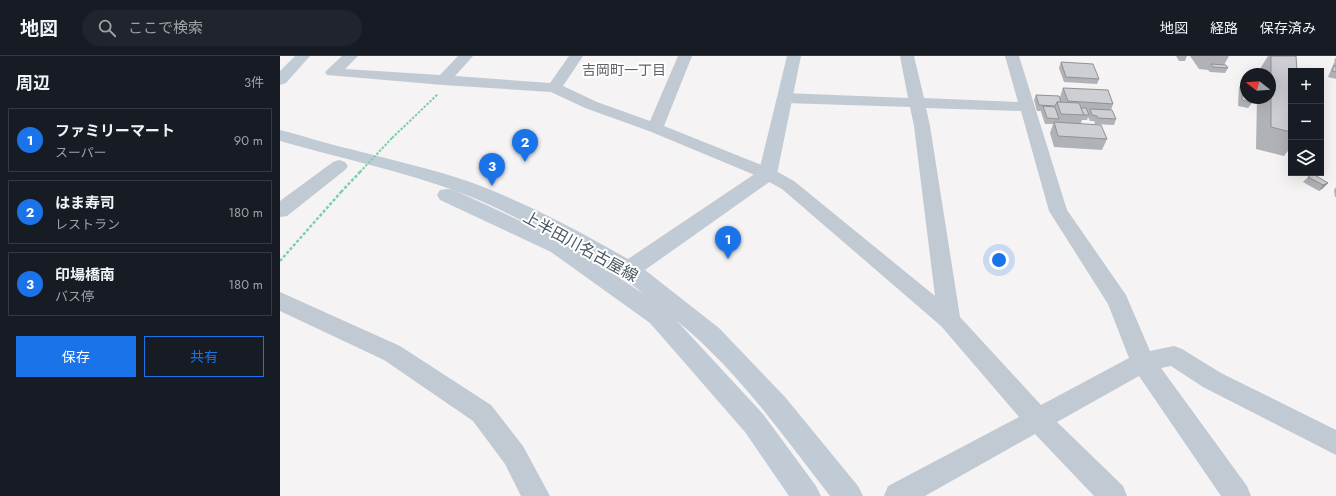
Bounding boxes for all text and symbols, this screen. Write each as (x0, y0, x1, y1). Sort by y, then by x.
search box (82, 10, 362, 46)
text: 地図 (20, 15, 58, 42)
icon: search (96, 17, 118, 39)
text: ここで検索 (128, 17, 203, 39)
text: 地図 (1160, 18, 1188, 38)
text: 経路 (1210, 18, 1238, 38)
text: 保存済み (1260, 18, 1316, 38)
district label: 吉岡町一丁目 (582, 60, 666, 80)
north arrow (1240, 68, 1276, 104)
map controls (1288, 68, 1324, 176)
button: + (1288, 68, 1324, 104)
text: 周辺 (16, 71, 50, 95)
text: 3件 (244, 73, 264, 92)
button: − (1288, 104, 1324, 140)
text: ファミリーマート (55, 120, 175, 142)
pin: 2 (512, 129, 538, 162)
text: 1 (27, 131, 33, 150)
text: 90 m (234, 131, 263, 150)
button: layers (1288, 140, 1324, 176)
text: スーパー (55, 143, 107, 162)
pin: 3 (479, 153, 505, 186)
text: はま寿司 (55, 192, 115, 214)
text: 2 (26, 203, 34, 222)
text: 180 m (228, 203, 263, 222)
street label: 上半田川名古屋線 (519, 205, 642, 288)
text: レストラン (55, 215, 120, 234)
pin: 1 (715, 226, 741, 259)
your location (989, 250, 1009, 270)
text: 印場橋南 (55, 264, 115, 286)
text: 3 (26, 275, 34, 294)
text: 180 m (228, 275, 263, 294)
text: バス停 (55, 287, 94, 306)
button: 保存 (16, 336, 136, 377)
button: 共有 (144, 336, 264, 377)

